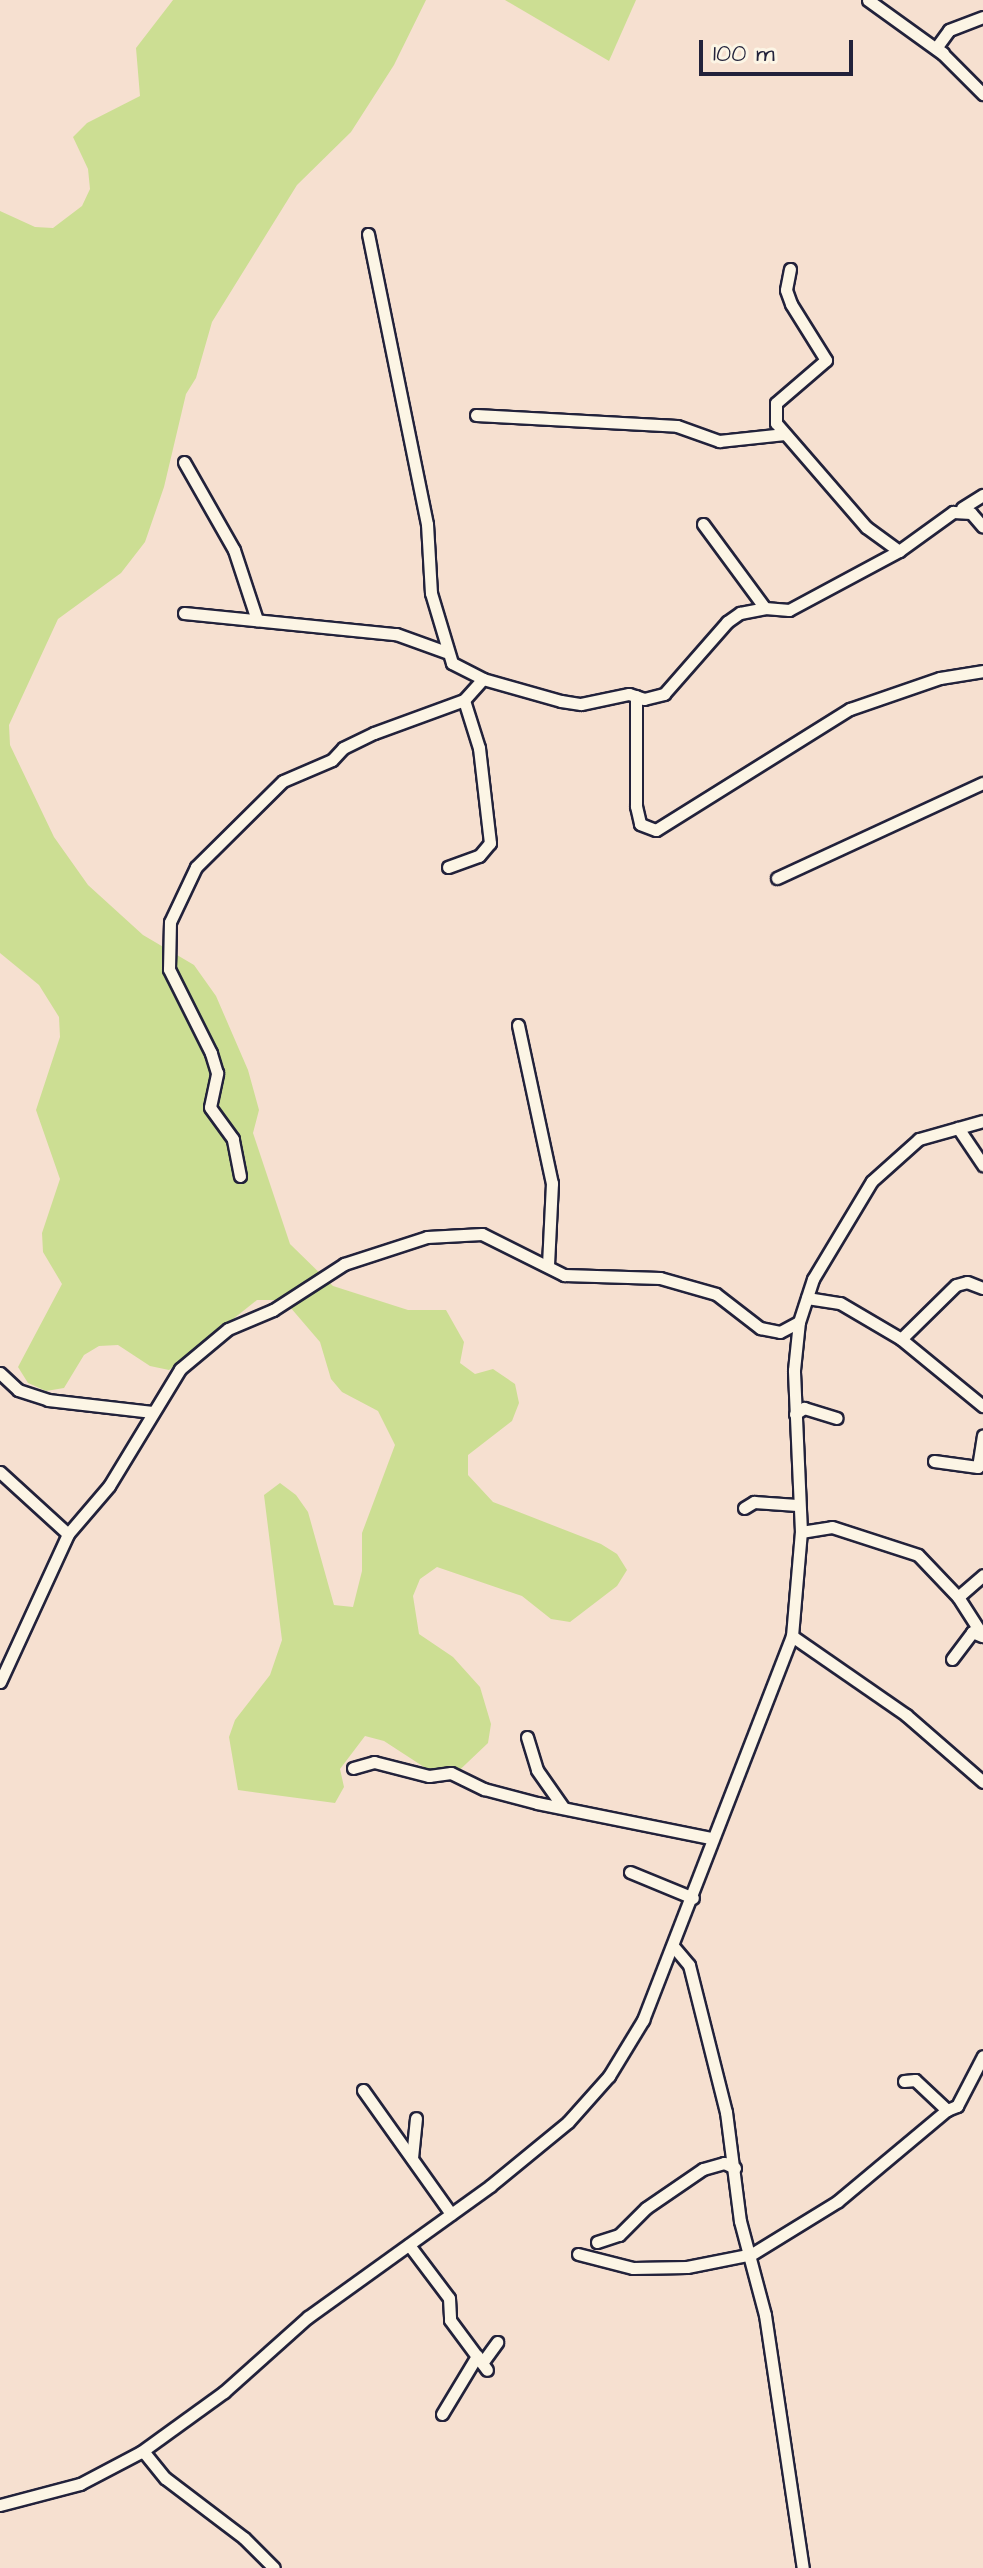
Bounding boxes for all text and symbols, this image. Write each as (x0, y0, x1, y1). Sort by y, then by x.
scale bar (703, 24, 857, 74)
text: 100 m (713, 37, 775, 71)

